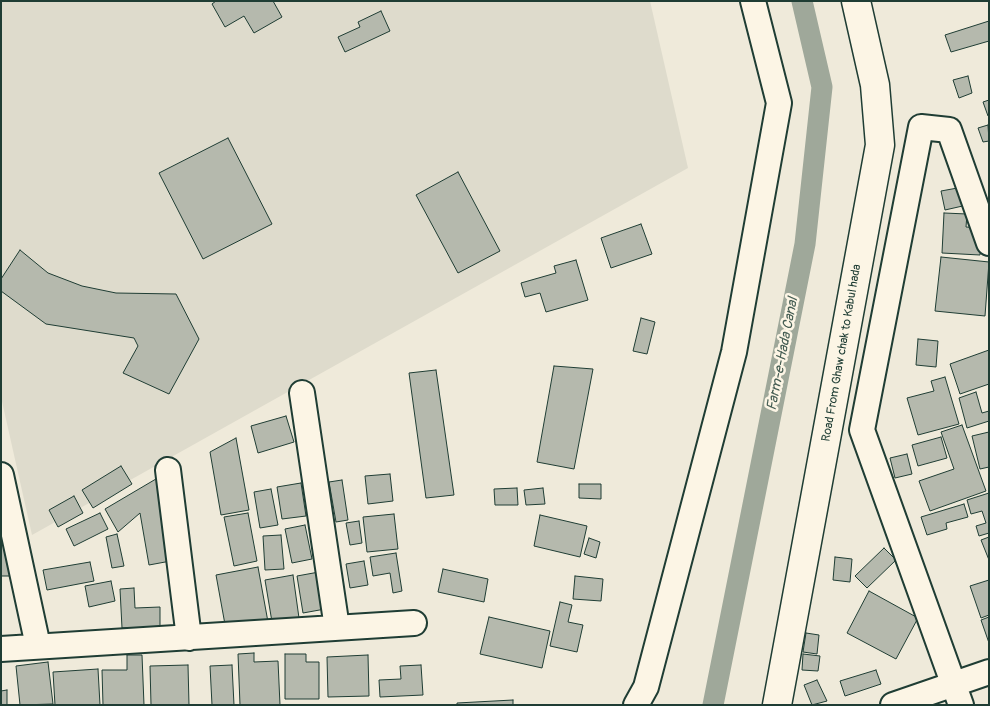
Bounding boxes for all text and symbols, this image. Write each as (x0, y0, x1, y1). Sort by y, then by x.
street label: Road From Ghaw chak to Kabul hada (819, 263, 865, 443)
water label: Farm-e-Hada Canal (764, 296, 802, 412)

